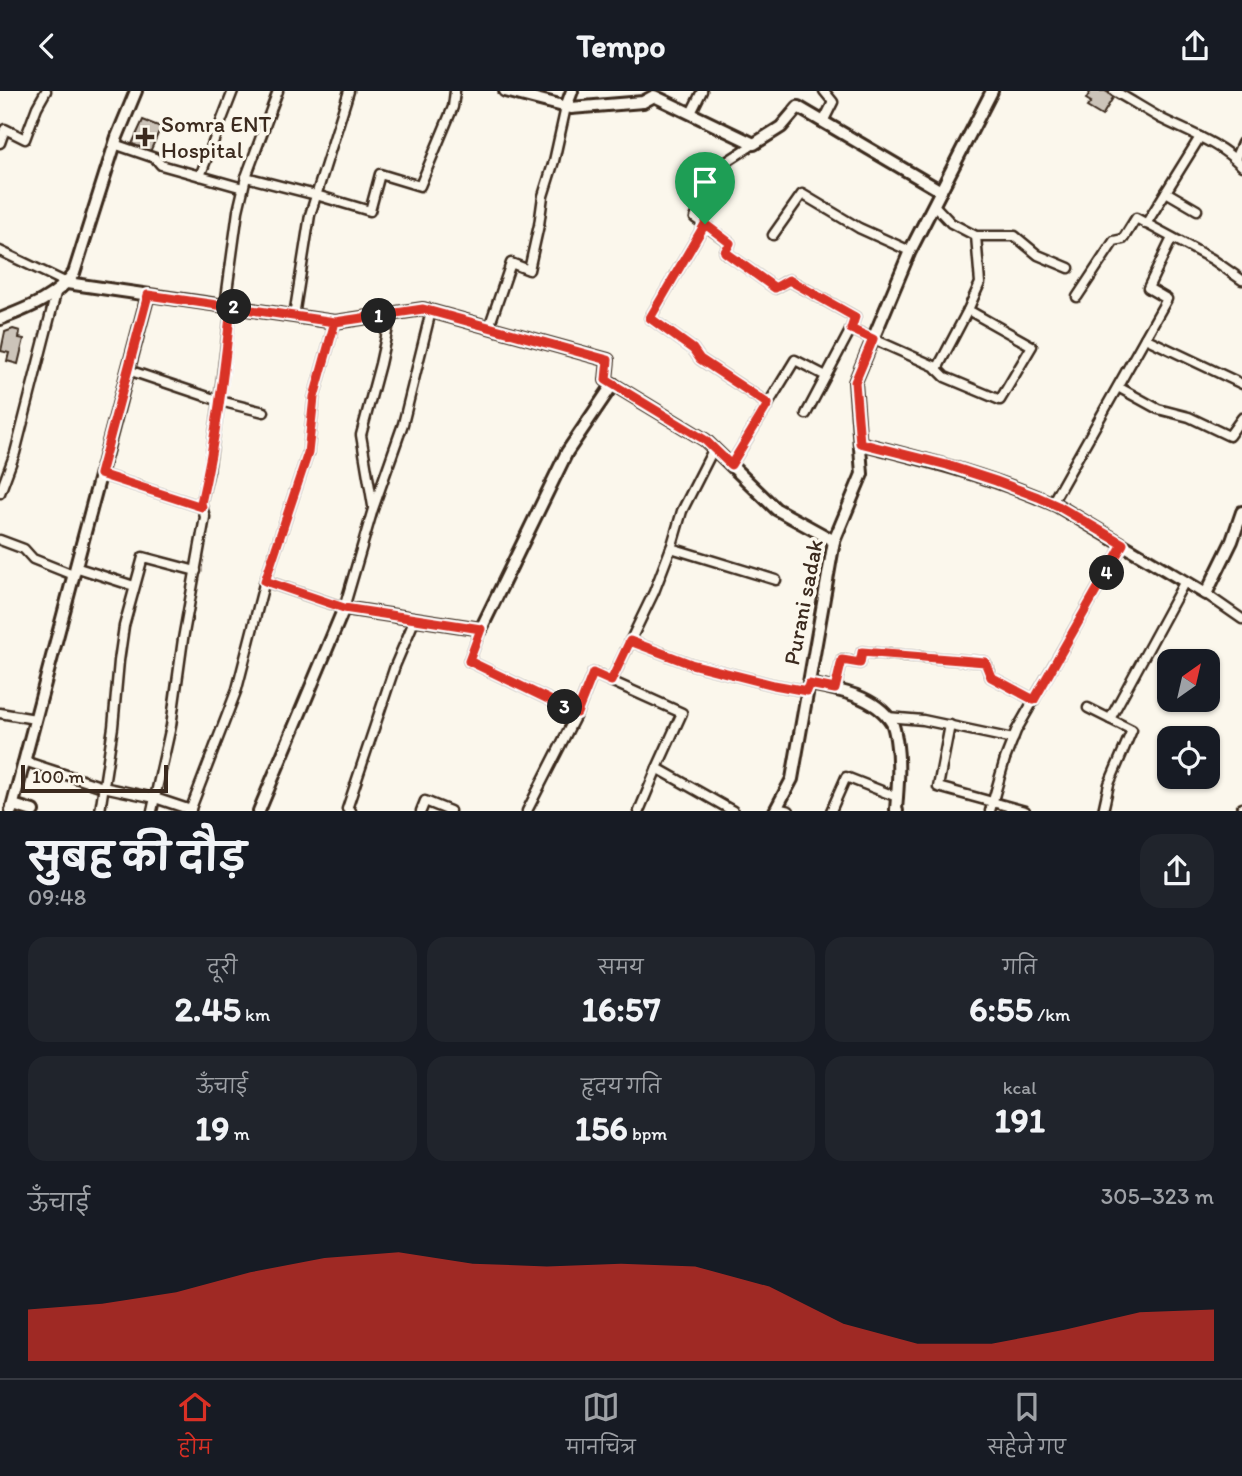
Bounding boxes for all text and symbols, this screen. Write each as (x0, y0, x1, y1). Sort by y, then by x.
icon: back (28, 27, 66, 65)
text: Tempo (577, 27, 666, 65)
icon: share (1176, 27, 1214, 65)
place label: Somra ENT Hospital (161, 110, 271, 164)
marker: Somra ENT Hospital (135, 127, 155, 147)
pin (675, 152, 735, 224)
icon: arrive (686, 163, 724, 201)
pin: 2 (216, 289, 252, 325)
text: 2 (229, 295, 239, 318)
pin: 1 (362, 299, 396, 334)
text: 1 (374, 304, 383, 327)
street label: Purani sadak (777, 536, 829, 667)
pin: 4 (1090, 555, 1124, 591)
text: 4 (1101, 561, 1112, 584)
north arrow (1157, 649, 1220, 712)
map controls (1157, 649, 1220, 789)
pin: 3 (548, 689, 582, 725)
text: 3 (559, 695, 570, 718)
button: locate (1157, 726, 1220, 789)
scale bar (21, 762, 168, 794)
text: 100 m (32, 765, 84, 788)
text: सुबह की दौड़ (28, 834, 246, 880)
button: share (1140, 834, 1214, 908)
text: 09:48 (28, 883, 86, 911)
text: दूरी (207, 956, 237, 979)
text: समय (598, 956, 644, 979)
text: गति (1002, 956, 1037, 979)
text: 2.45 (174, 988, 241, 1030)
text: 16:57 (581, 988, 661, 1030)
text: 6:55 (969, 988, 1033, 1030)
text: km (241, 1003, 270, 1026)
text: /km (1033, 1003, 1070, 1026)
text: ऊँचाई (197, 1075, 248, 1098)
text: हृदय गति (581, 1075, 661, 1098)
text: kcal (1003, 1076, 1037, 1099)
text: 191 (994, 1099, 1045, 1141)
text: 19 (195, 1107, 229, 1149)
text: 156 (575, 1107, 628, 1149)
text: m (229, 1122, 250, 1145)
text: bpm (628, 1122, 667, 1145)
text: 305–323 m (1101, 1182, 1214, 1210)
text: ऊँचाई (28, 1189, 90, 1217)
tab: होम (176, 1388, 214, 1468)
tab: मानचित्र (566, 1388, 636, 1468)
tab: सहेजे गए (988, 1388, 1066, 1468)

